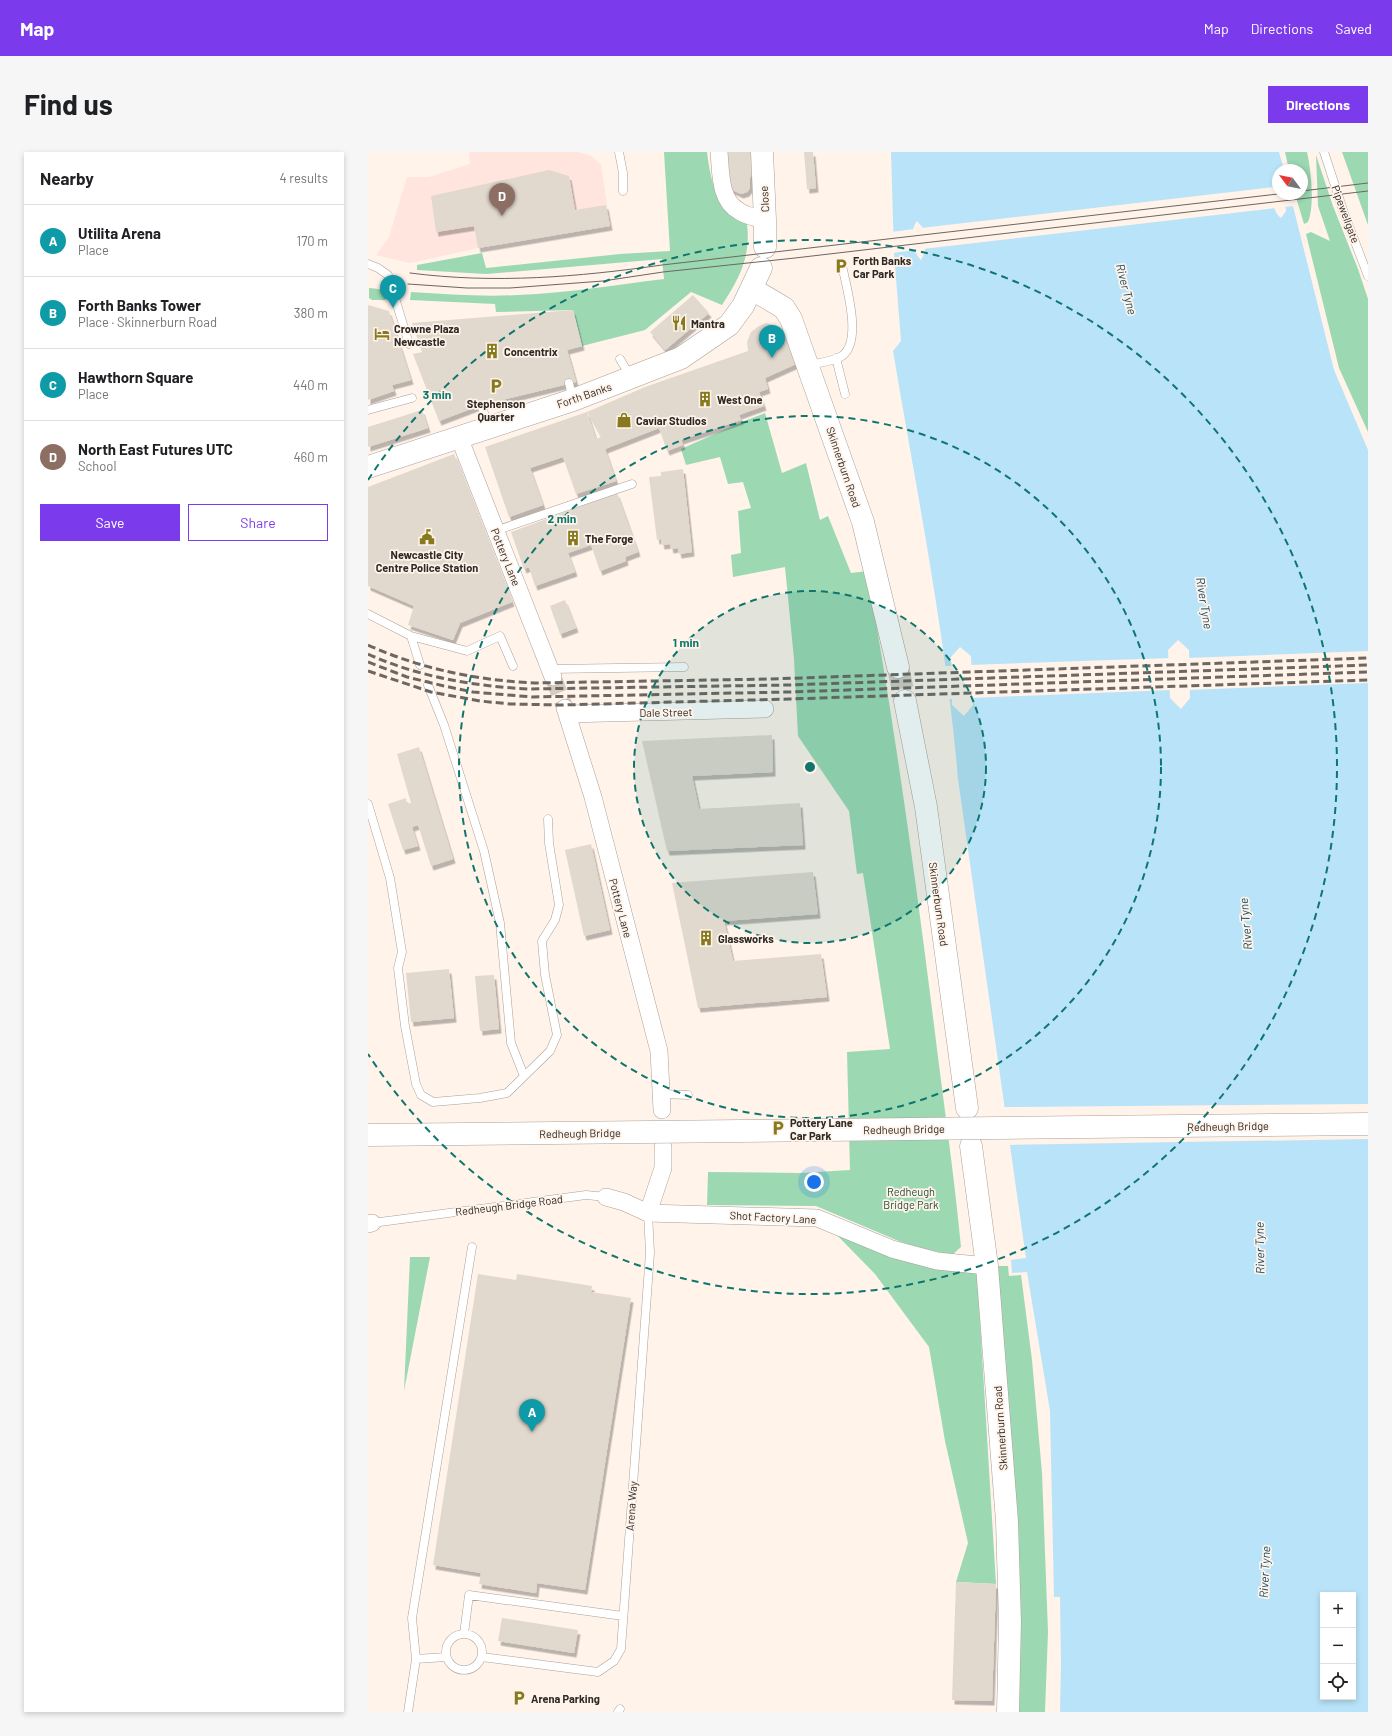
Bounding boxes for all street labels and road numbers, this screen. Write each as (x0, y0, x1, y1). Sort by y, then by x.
street label: Pipewellgate (1329, 183, 1363, 245)
street label: Close (757, 185, 771, 213)
street label: Forth Banks (555, 380, 613, 410)
street label: Skinnerburn Road (824, 425, 864, 509)
street label: Pottery Lane (489, 526, 524, 588)
street label: Dale Street (639, 705, 693, 719)
street label: Skinnerburn Road (927, 861, 951, 947)
street label: Pottery Lane (607, 877, 635, 939)
street label: Redheugh Bridge (1187, 1119, 1269, 1133)
street label: Redheugh Bridge (863, 1122, 945, 1136)
street label: Redheugh Bridge (539, 1126, 621, 1140)
street label: Redheugh Bridge Road (455, 1192, 563, 1218)
street label: Shot Factory Lane (729, 1208, 817, 1226)
street label: Skinnerburn Road (991, 1385, 1009, 1471)
street label: Arena Way (623, 1481, 639, 1531)

